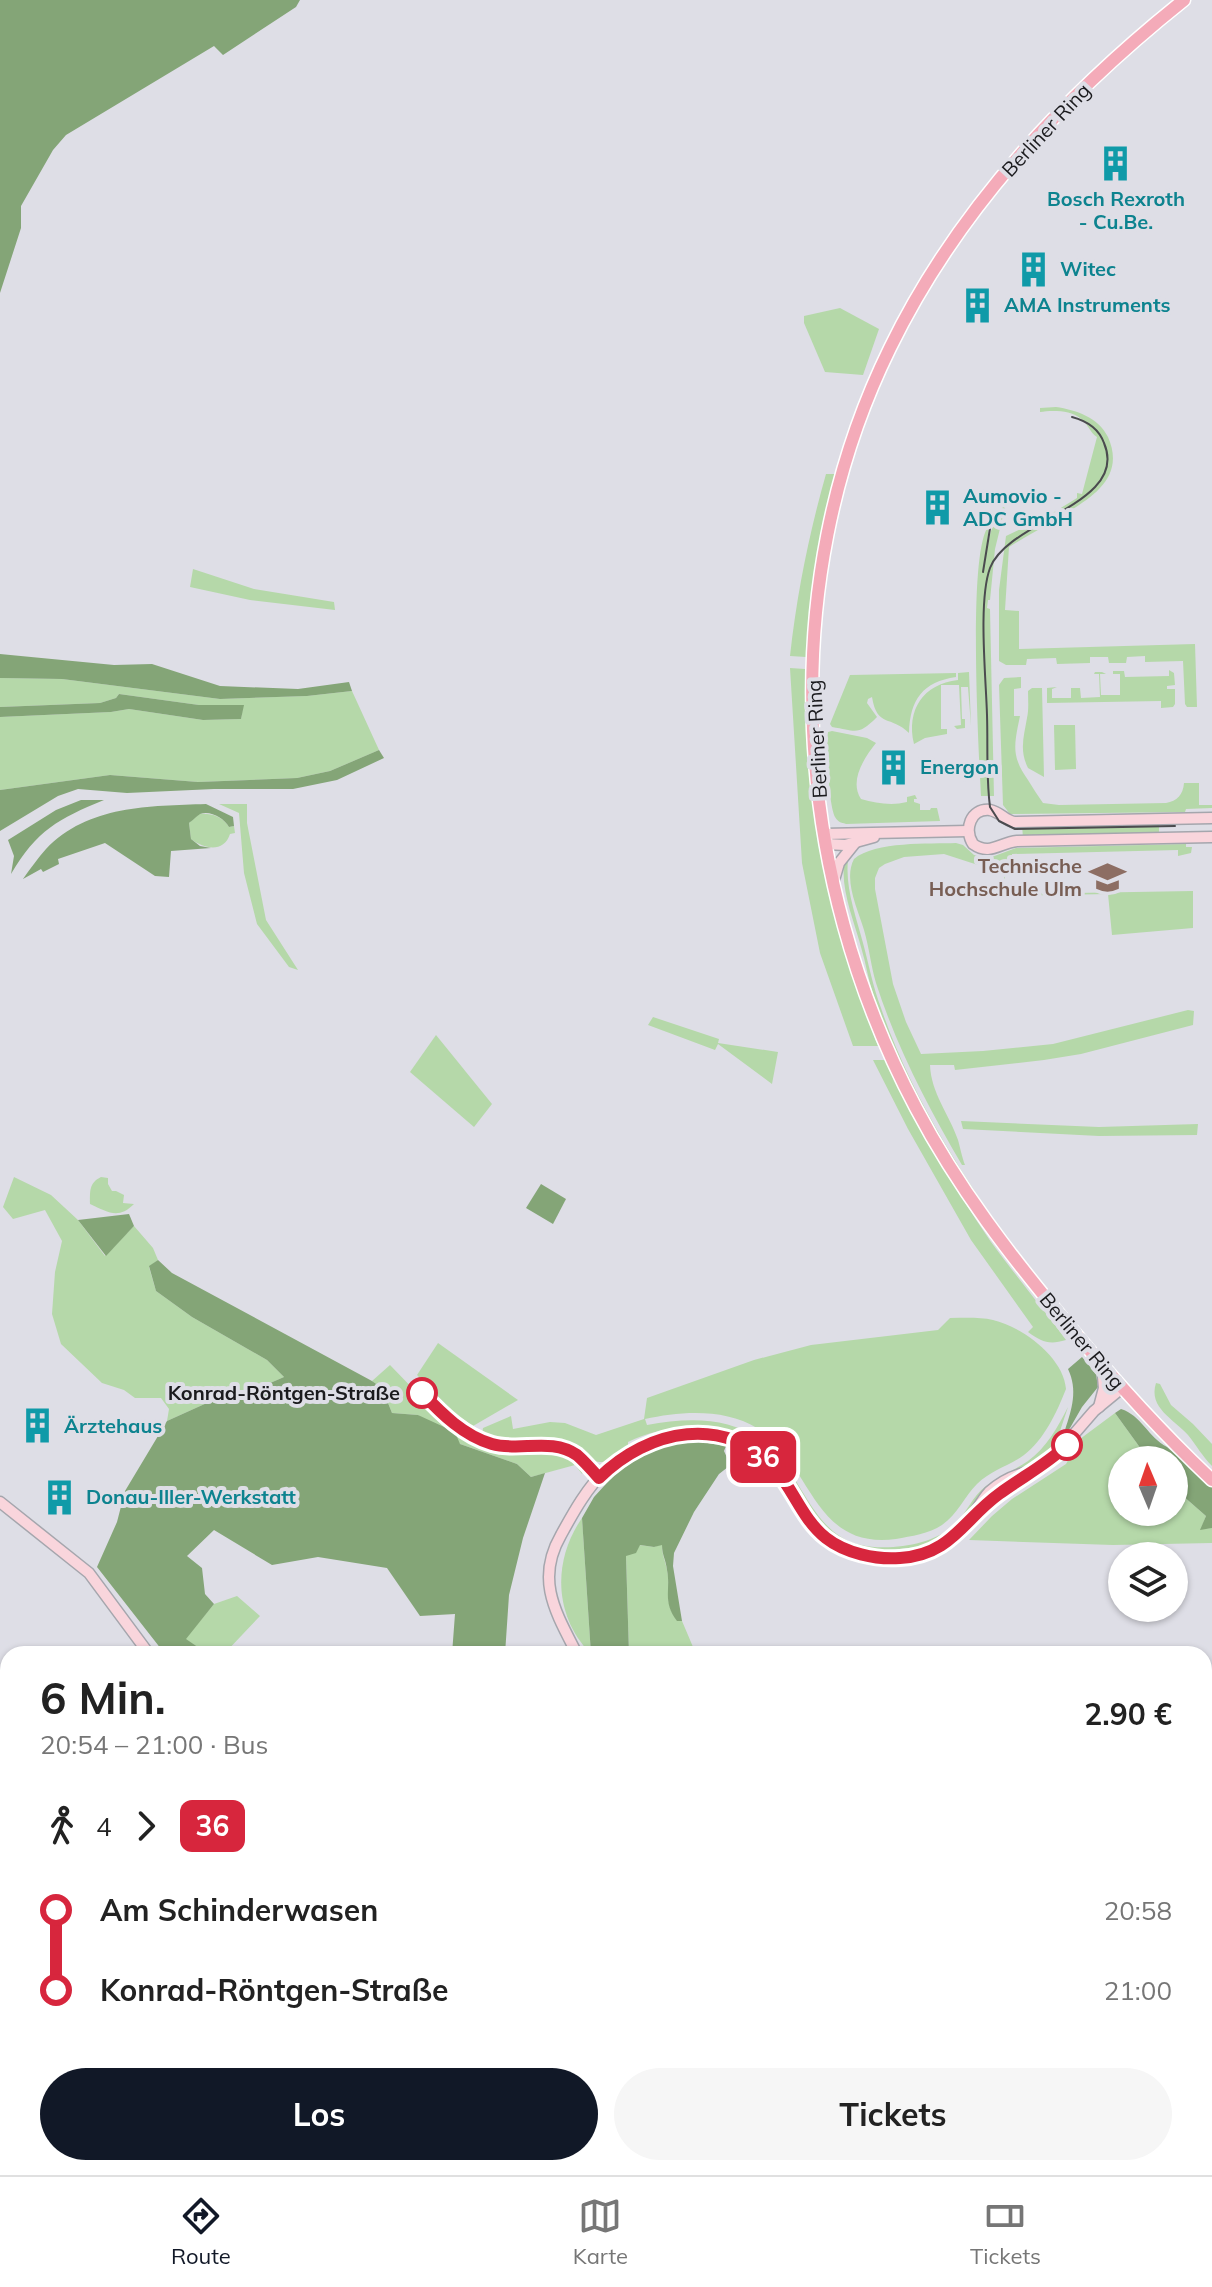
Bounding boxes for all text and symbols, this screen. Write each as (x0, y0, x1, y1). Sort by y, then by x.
street label: Berliner Ring (996, 78, 1095, 182)
building icon: Bosch Rexroth - Cu.Be. (1097, 145, 1135, 183)
place label: Bosch Rexroth - Cu.Be. (1047, 186, 1185, 234)
building icon: Witec (1015, 250, 1053, 288)
place label: Witec (1060, 256, 1116, 281)
building icon: AMA Instruments (959, 286, 997, 324)
place label: AMA Instruments (1004, 292, 1171, 317)
place label: Aumovio - ADC GmbH (963, 483, 1073, 531)
building icon: Aumovio - ADC GmbH (918, 488, 956, 526)
street label: Berliner Ring (801, 679, 832, 799)
building icon: Energon (875, 748, 913, 786)
place label: Energon (920, 754, 999, 779)
place label: Technische Hochschule Ulm (929, 853, 1082, 901)
school or university icon: Technische Hochschule Ulm (1089, 859, 1127, 897)
street label: Berliner Ring (1035, 1287, 1130, 1394)
marker: Konrad-Röntgen-Straße (407, 1378, 437, 1408)
place label: Konrad-Röntgen-Straße (168, 1380, 400, 1405)
building icon: Ärztehaus (19, 1407, 57, 1445)
place label: Ärztehaus (64, 1413, 162, 1438)
unlabelled marker (1052, 1430, 1082, 1460)
line badge: 36 (727, 1431, 799, 1483)
text: 36 (746, 1439, 780, 1474)
north arrow (1108, 1446, 1188, 1526)
map controls (1108, 1446, 1188, 1622)
building icon: Donau-Iller-Werkstatt (41, 1478, 79, 1516)
place label: Donau-Iller-Werkstatt (86, 1484, 296, 1509)
button: layers (1108, 1542, 1188, 1622)
text: 6 Min. (40, 1670, 166, 1725)
text: 2.90 € (1084, 1695, 1172, 1733)
text: 20:54 – 21:00 · Bus (40, 1728, 269, 1761)
icon: walk (40, 1804, 84, 1848)
icon: forward (124, 1804, 168, 1848)
text: 36 (196, 1808, 229, 1843)
text: 4 (96, 1810, 112, 1843)
text: Am Schinderwasen (100, 1891, 378, 1929)
text: 20:58 (1104, 1894, 1172, 1927)
text: Konrad-Röntgen-Straße (100, 1971, 448, 2009)
text: 21:00 (1104, 1974, 1172, 2007)
button: Los (40, 2068, 598, 2160)
button: Tickets (614, 2068, 1172, 2160)
tab: Route (171, 2194, 231, 2270)
tab: Karte (573, 2194, 628, 2270)
tab: Tickets (970, 2194, 1041, 2270)

